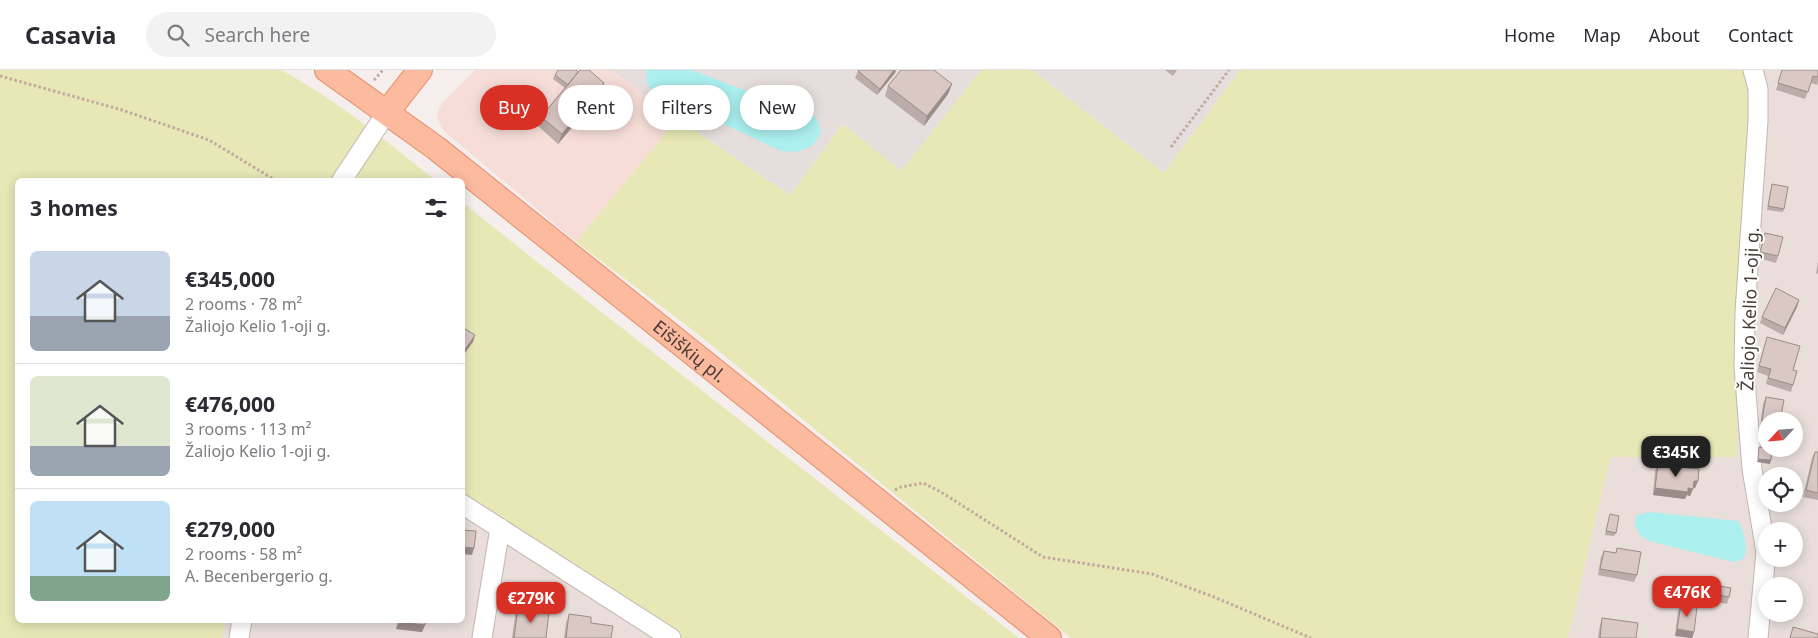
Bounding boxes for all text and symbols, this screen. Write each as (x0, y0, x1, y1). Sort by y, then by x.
search box (146, 12, 496, 57)
text: Casavia (25, 18, 116, 51)
icon: search (164, 21, 192, 49)
text: Search here (204, 22, 310, 48)
text: Home (1504, 23, 1555, 47)
text: Map (1583, 23, 1621, 47)
text: About (1649, 23, 1700, 47)
text: Contact (1728, 23, 1793, 47)
chip: Buy (480, 85, 548, 130)
chip: Rent (558, 85, 633, 130)
chip: Filters (643, 85, 730, 130)
chip: New (740, 85, 814, 130)
text: 3 homes (30, 194, 118, 222)
icon: filters (422, 194, 450, 222)
street label: Žaliojo Kelio 1-oji g. (1734, 227, 1764, 391)
text: €345,000 (185, 265, 275, 293)
icon: home (70, 271, 130, 331)
text: 2 rooms · 78 m² (185, 293, 302, 315)
street label: Eišiškių pl. (648, 314, 731, 388)
text: Žaliojo Kelio 1-oji g. (185, 315, 331, 337)
text: €476,000 (185, 390, 275, 418)
icon: home (70, 396, 130, 456)
north arrow (1758, 412, 1802, 458)
map controls (1758, 412, 1803, 622)
text: 3 rooms · 113 m² (185, 418, 311, 440)
pin: €345K (1641, 436, 1711, 478)
text: Žaliojo Kelio 1-oji g. (185, 440, 331, 462)
text: €345K (1652, 441, 1700, 463)
button: locate (1758, 467, 1803, 512)
text: €279,000 (185, 515, 275, 543)
icon: home (70, 521, 130, 581)
button: + (1758, 522, 1803, 567)
text: 2 rooms · 58 m² (185, 543, 302, 565)
text: A. Becenbergerio g. (185, 565, 333, 587)
pin: €476K (1652, 576, 1722, 618)
button: − (1758, 577, 1803, 622)
text: €476K (1663, 581, 1711, 603)
pin: €279K (496, 582, 566, 624)
text: €279K (507, 587, 555, 609)

